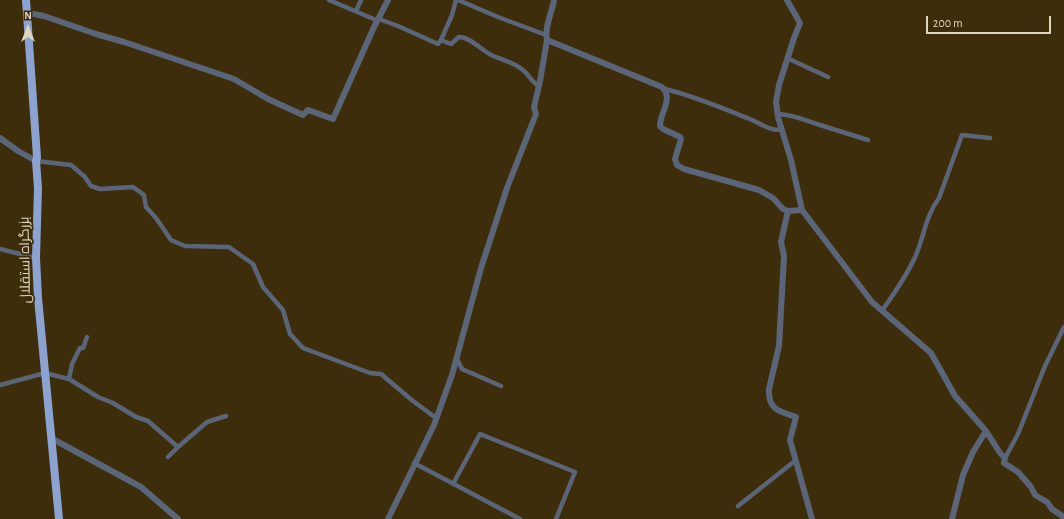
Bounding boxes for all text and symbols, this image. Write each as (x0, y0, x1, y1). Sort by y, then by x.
north arrow (8, 8, 48, 48)
scale bar (928, 8, 1053, 34)
text: N (24, 10, 32, 21)
text: 200 m (933, 17, 963, 29)
street label: بزرگراه استقلال (16, 217, 34, 303)

